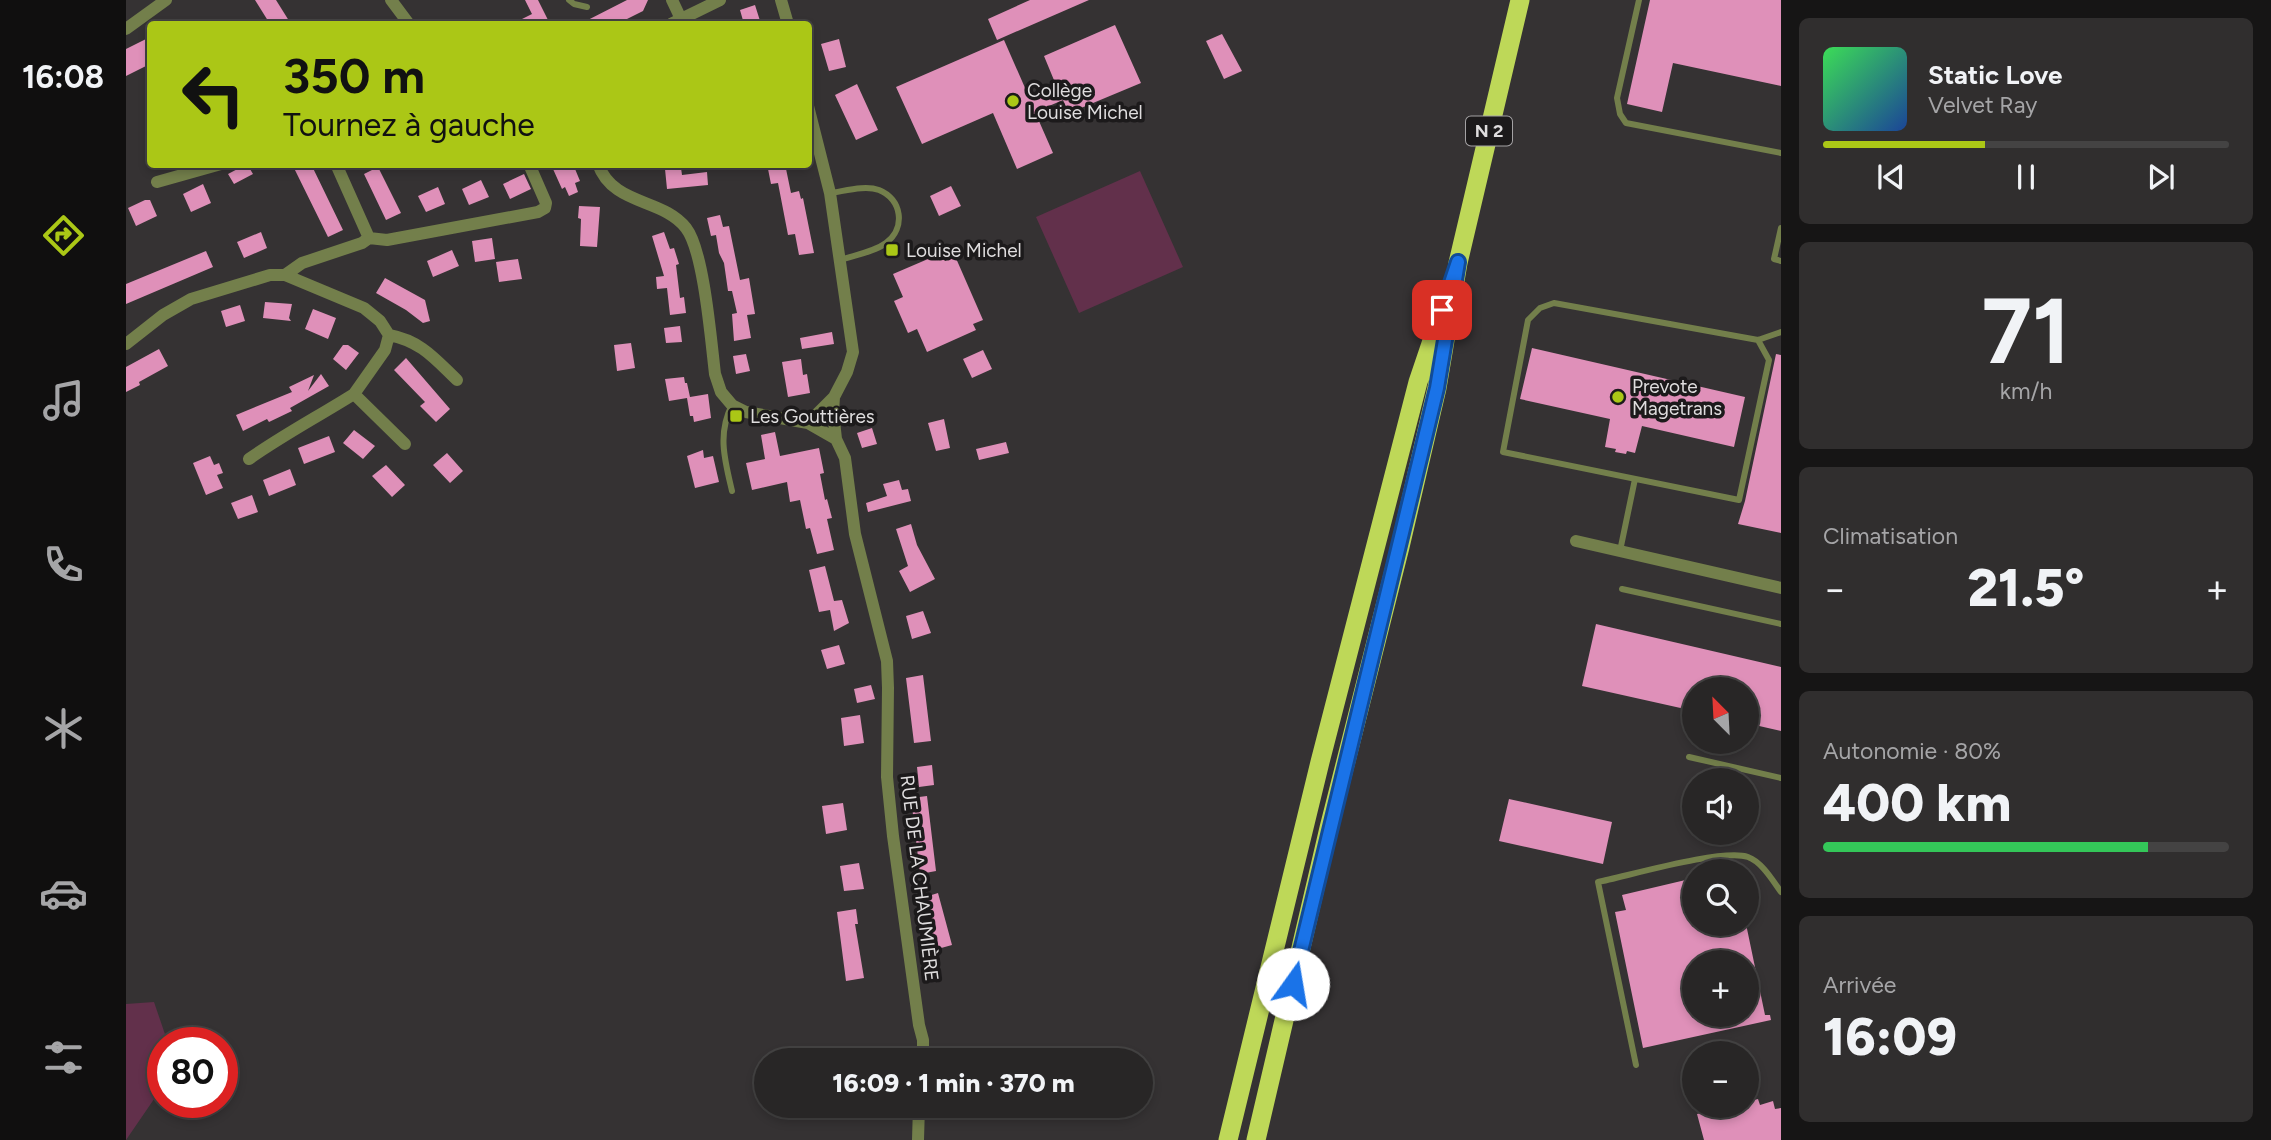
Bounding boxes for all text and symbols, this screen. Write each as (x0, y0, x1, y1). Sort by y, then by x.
text: 350 m (283, 46, 425, 105)
icon: left (168, 49, 259, 140)
text: 16:08 (22, 58, 104, 96)
text: Static Love (1928, 59, 2062, 91)
place label: Collège Louise Michel (1027, 79, 1143, 124)
text: Velvet Ray (1928, 91, 2037, 119)
marker: Collège Louise Michel (1005, 93, 1021, 109)
text: Tournez à gauche (283, 106, 535, 144)
road number: N 2 (1466, 116, 1512, 146)
icon: previous (1872, 158, 1910, 196)
icon: pause (2007, 158, 2045, 196)
icon: next (2142, 158, 2180, 196)
icon: directions (39, 211, 88, 260)
place label: Louise Michel (906, 239, 1022, 262)
marker: Louise Michel (884, 242, 900, 258)
text: 71 (1982, 277, 2071, 386)
pin (1412, 280, 1472, 340)
icon: arrive (1423, 291, 1461, 329)
place label: Prevote Magetrans (1632, 375, 1722, 420)
icon: music (39, 376, 88, 425)
text: km/h (2000, 377, 2052, 405)
marker: Prevote Magetrans (1610, 389, 1626, 405)
place label: Les Gouttières (750, 405, 875, 428)
marker: Les Gouttières (728, 408, 744, 424)
text: Climatisation (1823, 522, 1958, 550)
icon: phone (39, 540, 88, 589)
text: 21.5° (1968, 557, 2084, 619)
text: − (1823, 566, 1847, 612)
text: + (2205, 566, 2229, 612)
north arrow (1682, 677, 1759, 754)
map controls (1682, 677, 1759, 1118)
icon: climate (39, 704, 88, 753)
text: Autonomie · 80% (1823, 737, 2001, 765)
button: sound (1682, 768, 1759, 845)
text: 400 km (1823, 772, 2011, 834)
street label: RUE DE LA CHAUMIÈRE (895, 774, 944, 982)
button: search (1682, 859, 1759, 936)
icon: car (39, 869, 88, 918)
position arrow (1256, 947, 1330, 1021)
button: + (1682, 950, 1759, 1027)
text: Arrivée (1823, 971, 1896, 999)
text: 16:09 (1823, 1006, 1957, 1068)
speed limit sign: 80 (147, 1027, 238, 1118)
icon: filters (39, 1033, 88, 1082)
button: − (1682, 1041, 1759, 1118)
text: 16:09 · 1 min · 370 m (832, 1067, 1075, 1099)

